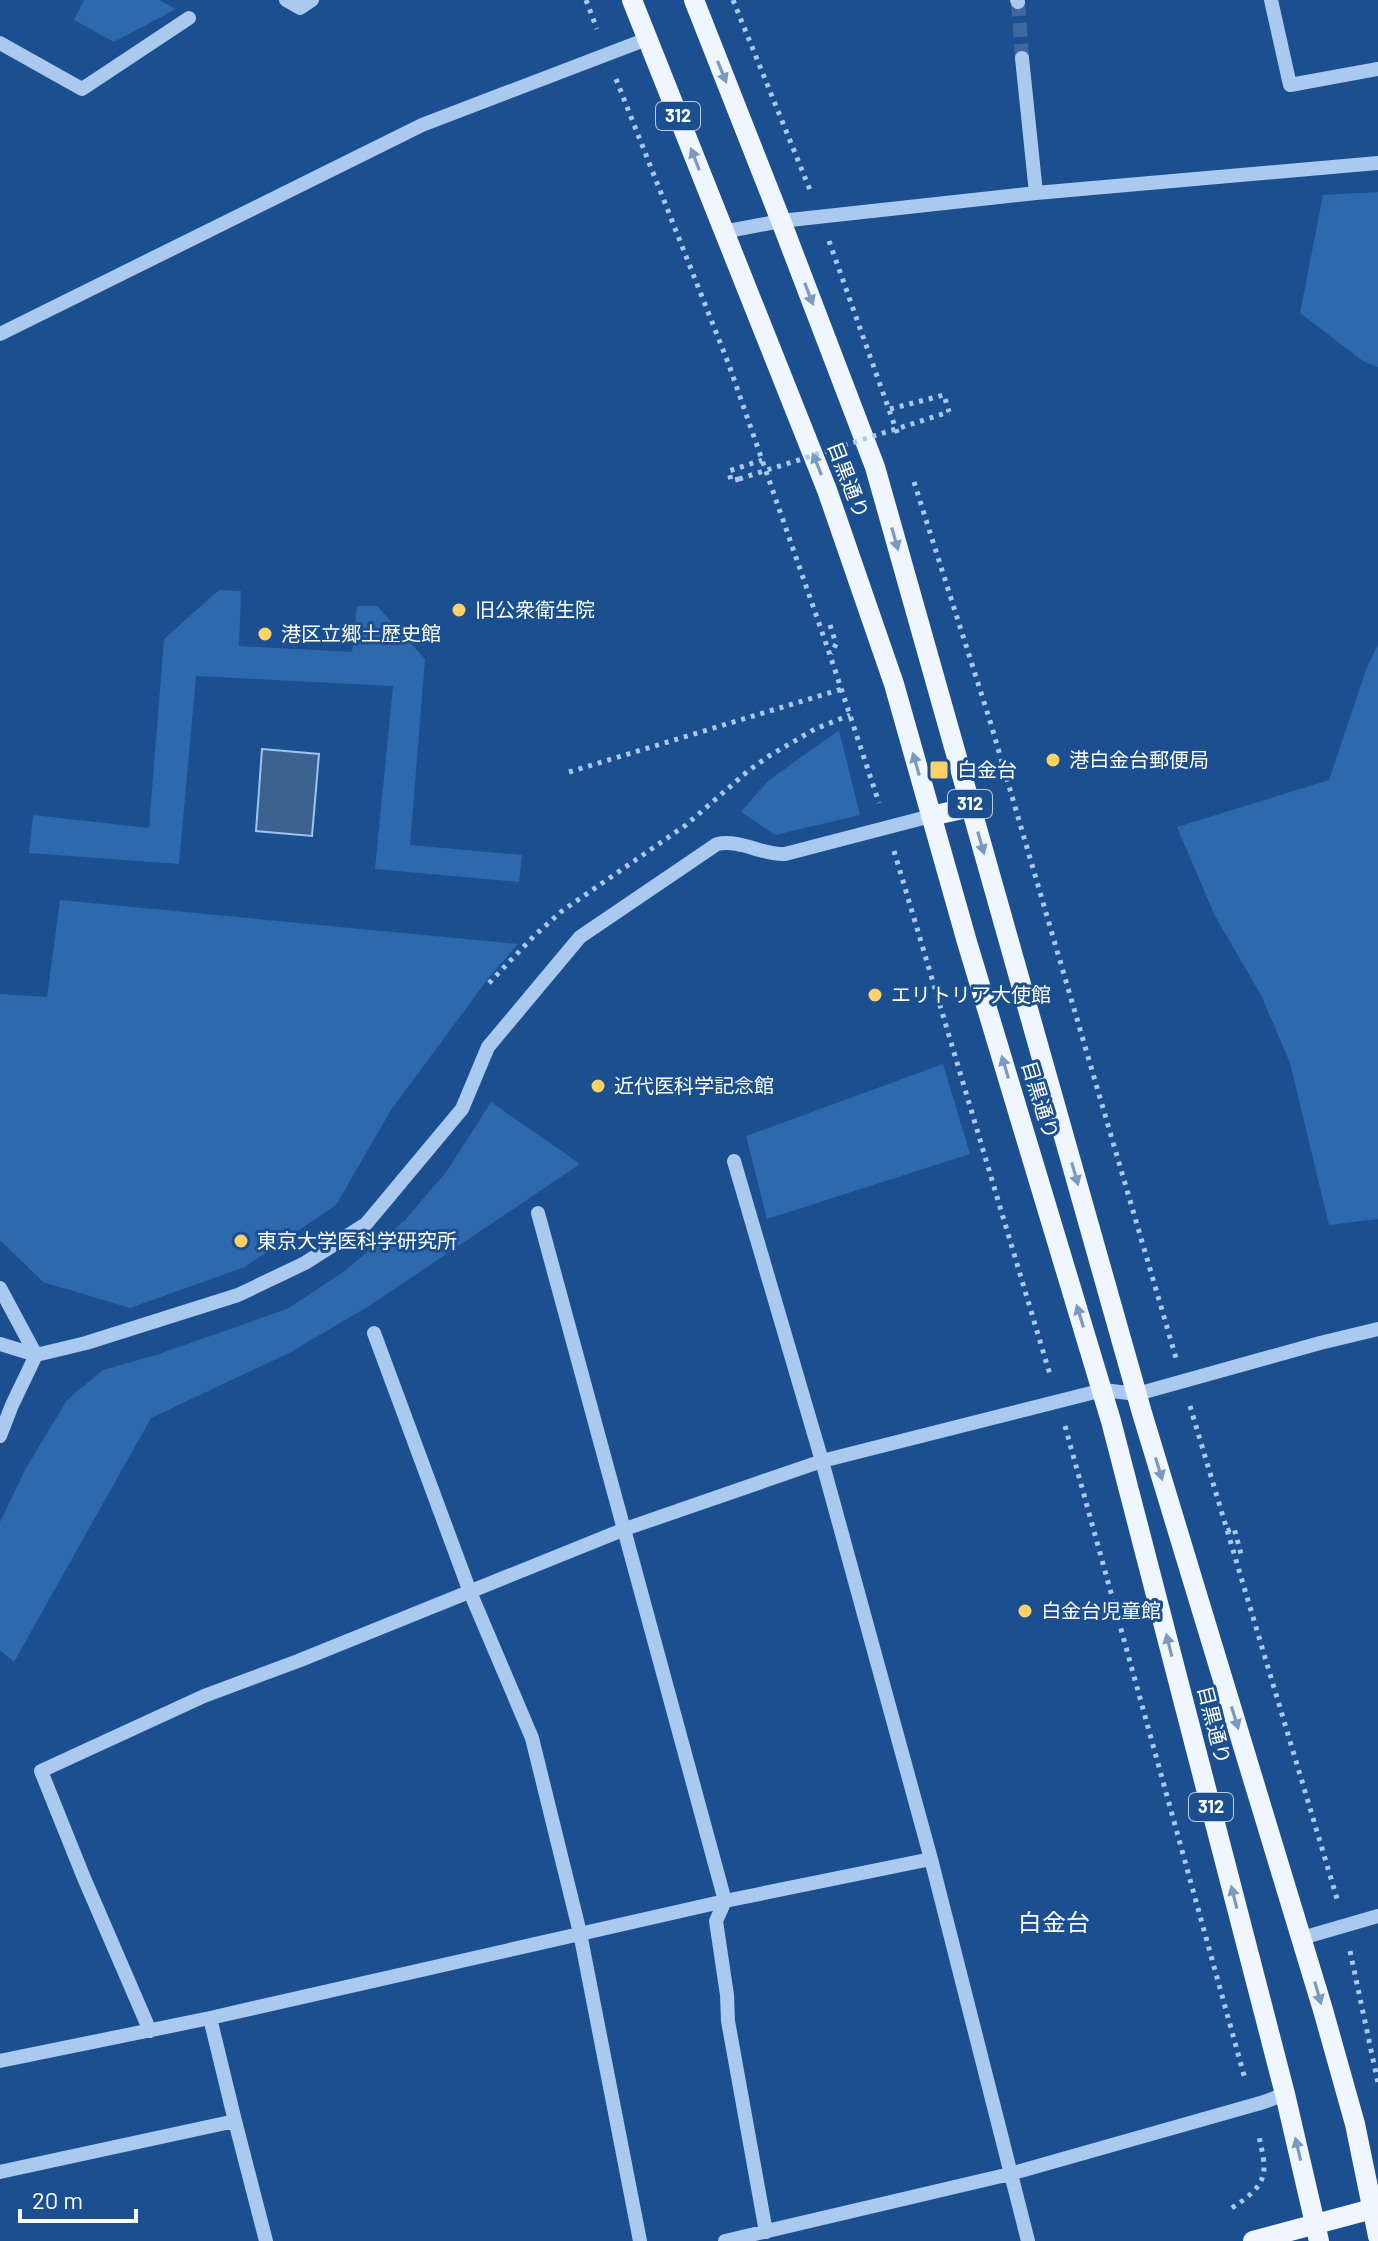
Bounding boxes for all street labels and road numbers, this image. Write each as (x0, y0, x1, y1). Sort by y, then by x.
road number: 312 (656, 102, 700, 130)
street label: 目黒通り (823, 438, 874, 521)
road number: 312 (948, 790, 992, 818)
street label: 目黒通り (1018, 1058, 1064, 1141)
street label: 目黒通り (1194, 1683, 1236, 1766)
road number: 312 (1189, 1793, 1233, 1821)

